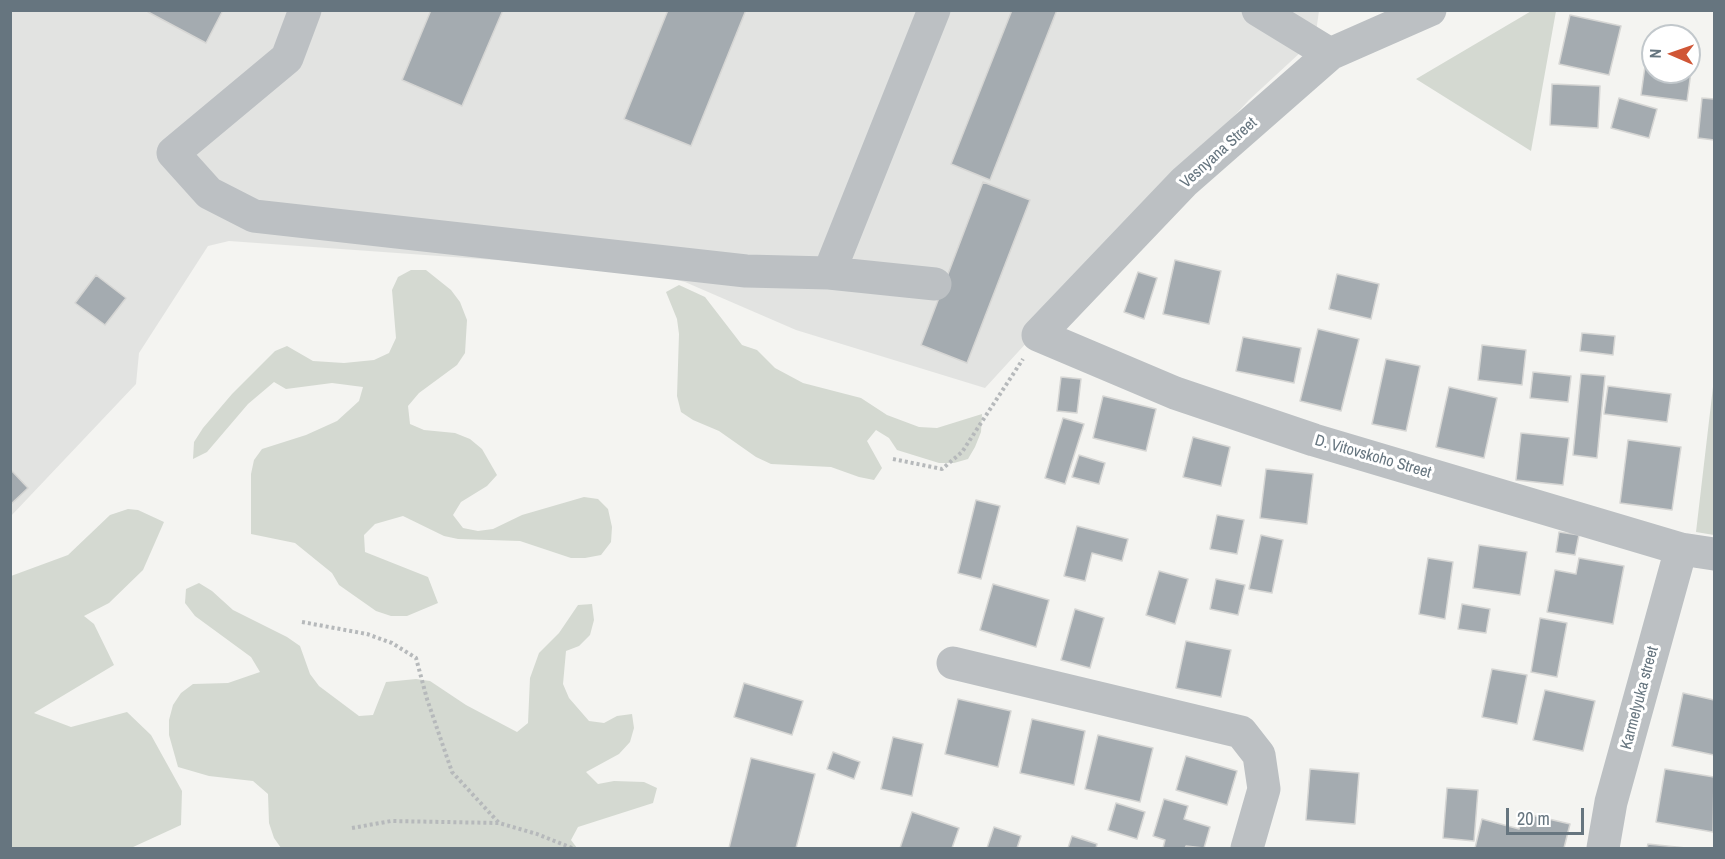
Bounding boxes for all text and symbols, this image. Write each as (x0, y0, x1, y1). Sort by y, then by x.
north arrow (1641, 24, 1701, 84)
text: N (1644, 48, 1666, 59)
street label: Vesnyana Street (1177, 114, 1261, 192)
street label: D. Vitovskoho Street (1313, 431, 1433, 483)
street label: Karmelyuka street (1617, 644, 1663, 752)
scale bar (1509, 796, 1587, 834)
text: 20 m (1517, 806, 1550, 831)

